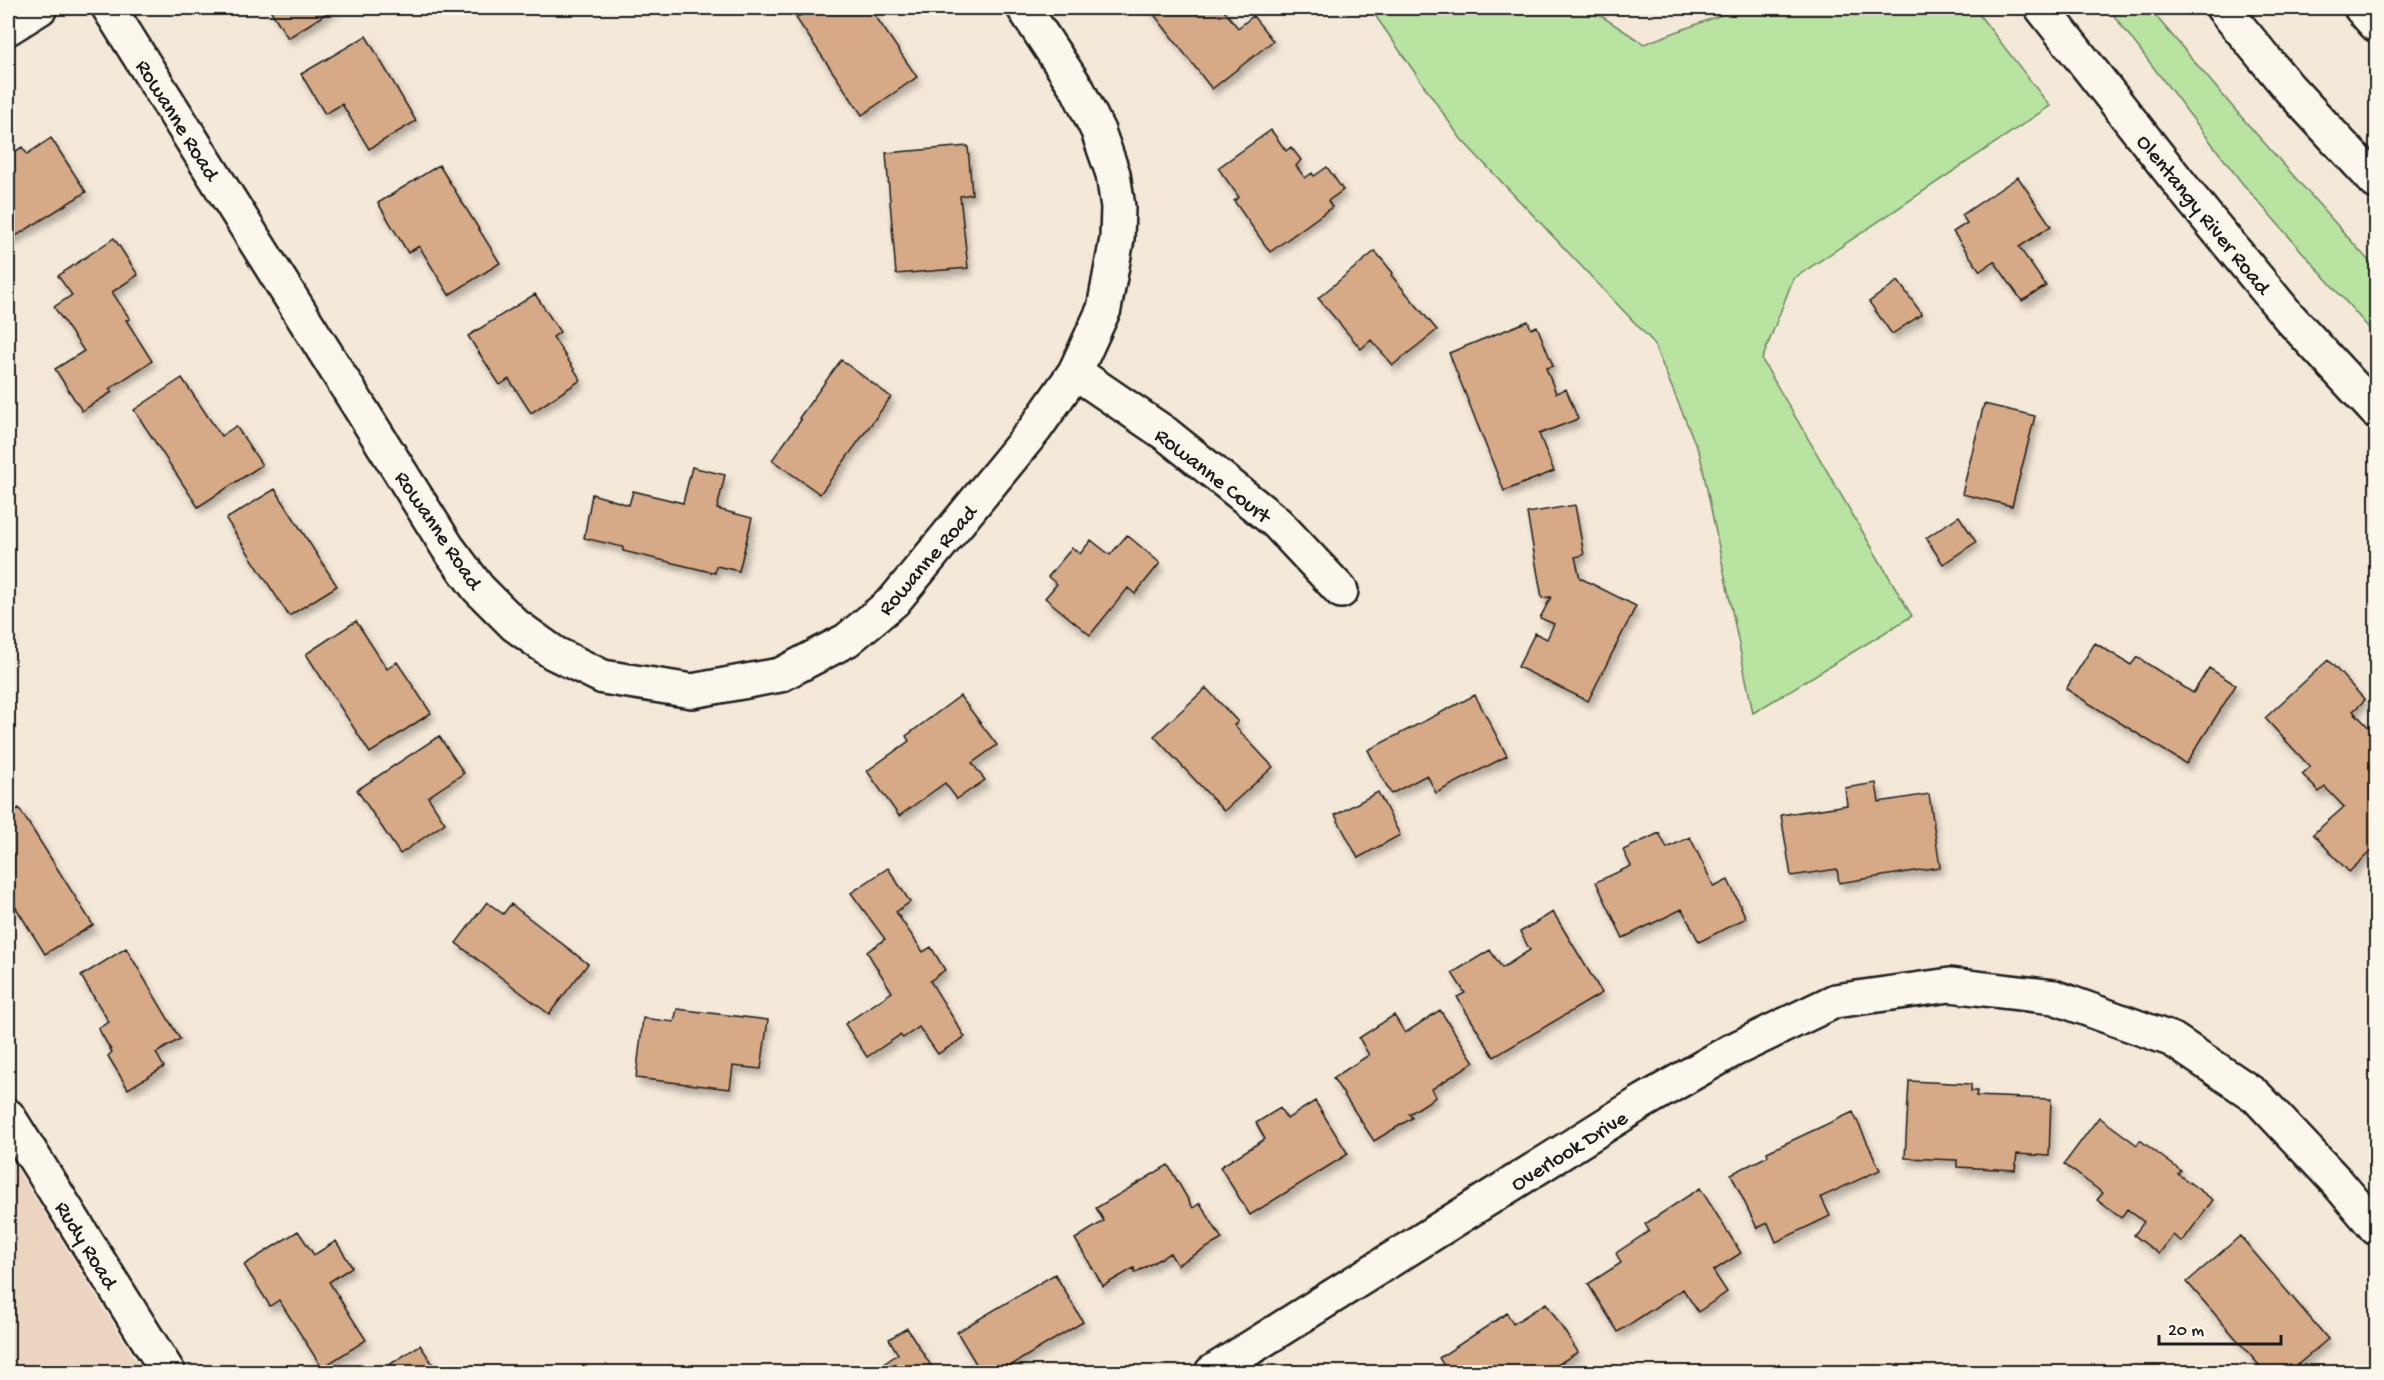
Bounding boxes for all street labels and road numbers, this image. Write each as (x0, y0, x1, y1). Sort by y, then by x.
street label: Rowanne Road (128, 56, 224, 188)
street label: Olentangy River Road (2129, 130, 2276, 302)
street label: Rowanne Court (1148, 424, 1276, 532)
street label: Rowanne Road (387, 467, 487, 597)
street label: Rowanne Road (874, 500, 985, 622)
street label: Overlook Drive (1507, 1106, 1634, 1199)
street label: Rudy Road (47, 1197, 123, 1297)

